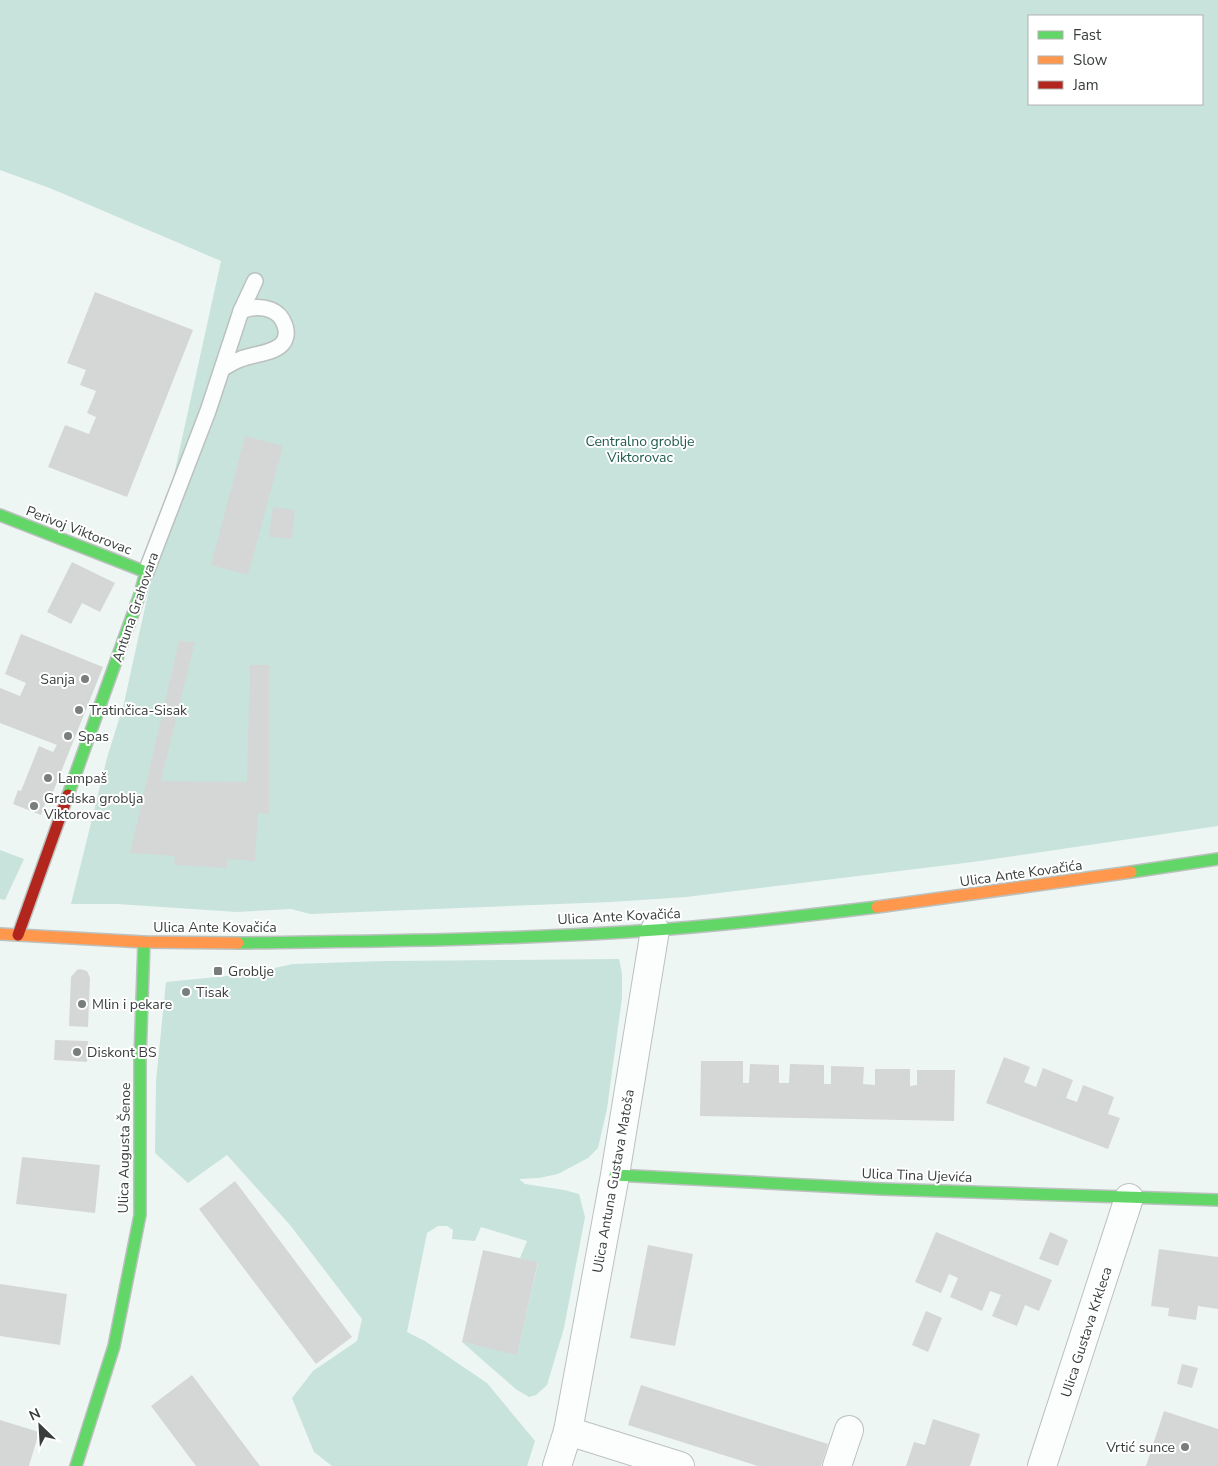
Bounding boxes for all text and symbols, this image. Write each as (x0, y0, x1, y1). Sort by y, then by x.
legend (1028, 15, 1203, 105)
text: Fast (1073, 25, 1102, 45)
text: Slow (1073, 50, 1108, 70)
text: Jam (1072, 75, 1099, 95)
park label: Centralno groblje Viktorovac (585, 432, 695, 467)
street label: Perivoj Viktorovac (23, 502, 135, 560)
street label: Antuna Grahovara (108, 550, 163, 665)
place label: Sanja (40, 670, 75, 689)
marker: Sanja (79, 673, 91, 685)
place label: Tratinčica-Sisak (89, 701, 188, 720)
marker: Tratinčica-Sisak (73, 704, 85, 716)
place label: Spas (78, 727, 109, 746)
marker: Spas (62, 730, 74, 742)
place label: Lampaš (58, 769, 108, 788)
marker: Lampaš (42, 772, 54, 784)
place label: Gradska groblja Viktorovac (43, 789, 143, 824)
marker: Gradska groblja Viktorovac (28, 800, 40, 812)
street label: Ulica Ante Kovačića (959, 856, 1083, 891)
street label: Ulica Ante Kovačića (557, 904, 681, 929)
street label: Ulica Ante Kovačića (153, 918, 277, 937)
place label: Groblje (228, 962, 274, 981)
marker: Groblje (212, 965, 224, 977)
place label: Tisak (196, 983, 230, 1002)
marker: Tisak (180, 986, 192, 998)
place label: Mlin i pekare (92, 995, 172, 1014)
marker: Mlin i pekare (76, 998, 88, 1010)
place label: Diskont BS (87, 1043, 157, 1062)
marker: Diskont BS (71, 1046, 83, 1058)
street label: Ulica Augusta Šenoe (114, 1082, 135, 1214)
street label: Ulica Antuna Gustava Matoša (588, 1088, 639, 1274)
street label: Ulica Tina Ujevića (861, 1164, 973, 1187)
street label: Ulica Gustava Krkleca (1056, 1264, 1117, 1400)
north arrow (15, 1401, 65, 1451)
text: N (26, 1404, 43, 1425)
place label: Vrtić sunce (1105, 1438, 1175, 1457)
marker: Vrtić sunce (1179, 1441, 1191, 1453)

